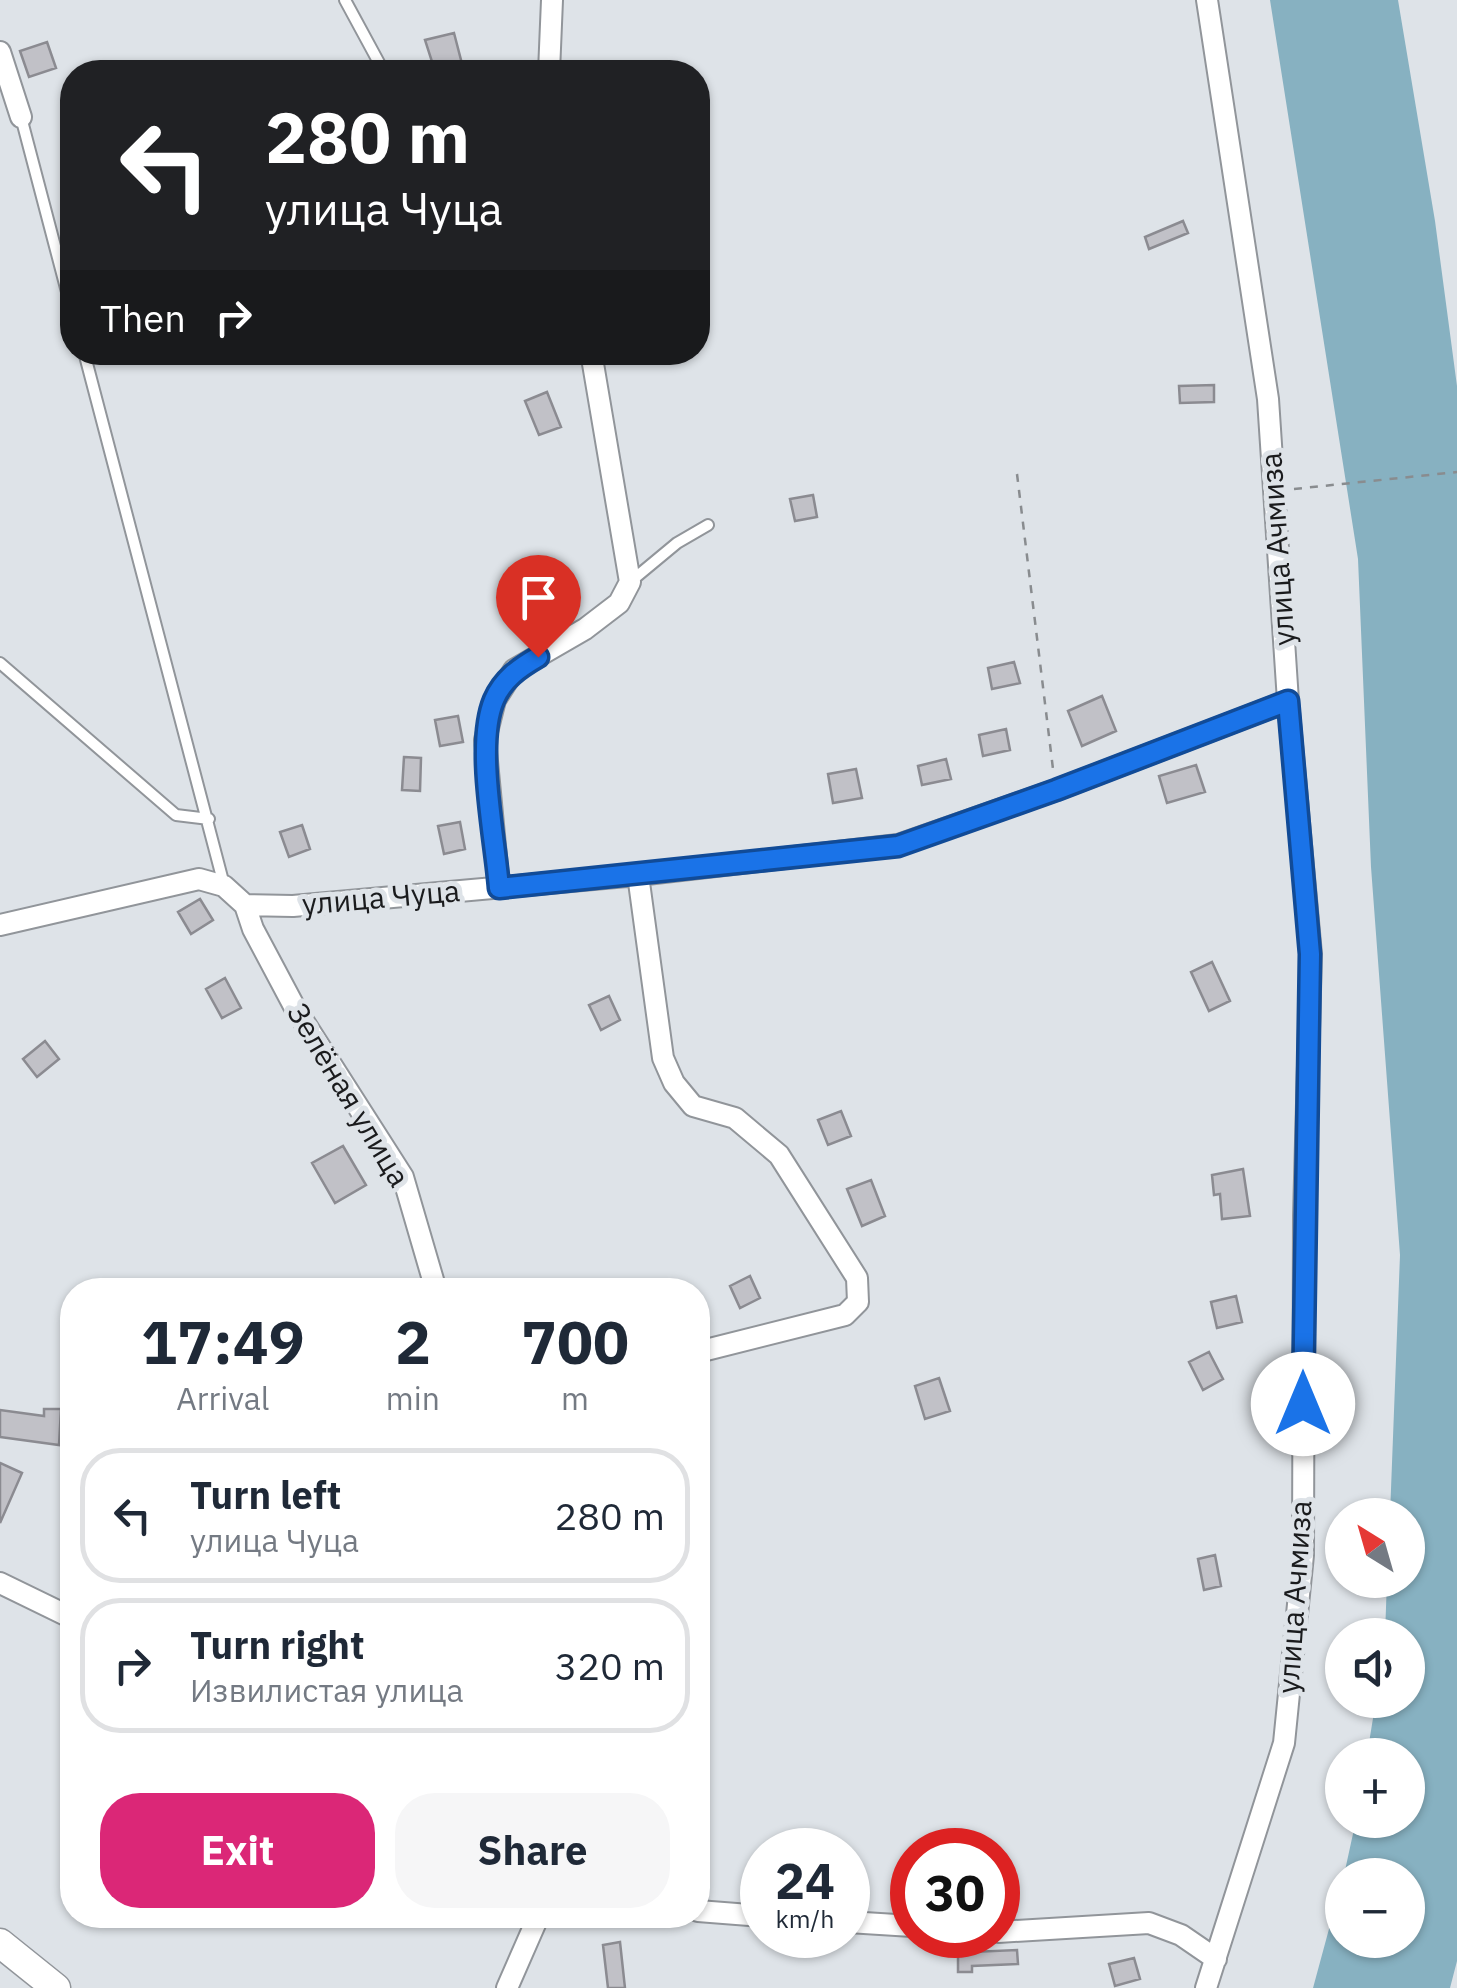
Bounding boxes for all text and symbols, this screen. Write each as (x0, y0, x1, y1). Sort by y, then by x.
text: 280 m (265, 91, 470, 182)
icon: left (100, 100, 230, 230)
text: улица Чуца (265, 179, 503, 237)
icon: right (206, 290, 261, 345)
text: Then (100, 293, 186, 342)
street label: улица Ачмиза (1250, 451, 1303, 647)
pin (496, 555, 581, 658)
icon: arrive (511, 570, 566, 625)
street label: улица Чуца (300, 870, 462, 923)
street label: Зелёная улица (279, 995, 419, 1193)
text: 17:49 (141, 1302, 305, 1381)
text: 2 (395, 1302, 431, 1381)
text: 700 (521, 1302, 629, 1381)
position arrow (1251, 1352, 1355, 1456)
text: Arrival (176, 1377, 270, 1419)
text: min (386, 1377, 440, 1419)
text: m (561, 1377, 589, 1419)
text: Turn left (190, 1470, 341, 1519)
icon: left (105, 1488, 160, 1543)
text: 280 m (554, 1491, 665, 1540)
north arrow (1325, 1498, 1425, 1598)
map controls (1325, 1498, 1425, 1958)
street label: улица Ачмиза (1267, 1499, 1320, 1695)
text: улица Чуца (190, 1519, 359, 1561)
button: sound (1325, 1618, 1425, 1718)
text: Turn right (190, 1620, 365, 1669)
icon: right (105, 1638, 160, 1693)
text: 320 m (554, 1641, 665, 1690)
text: Извилистая улица (190, 1669, 464, 1711)
button: + (1325, 1738, 1425, 1838)
button: Exit (100, 1793, 375, 1908)
button: Share (395, 1793, 670, 1908)
speed limit sign: 30 (890, 1828, 1020, 1958)
text: 24 (775, 1848, 835, 1913)
button: − (1325, 1858, 1425, 1958)
text: km/h (776, 1902, 834, 1935)

